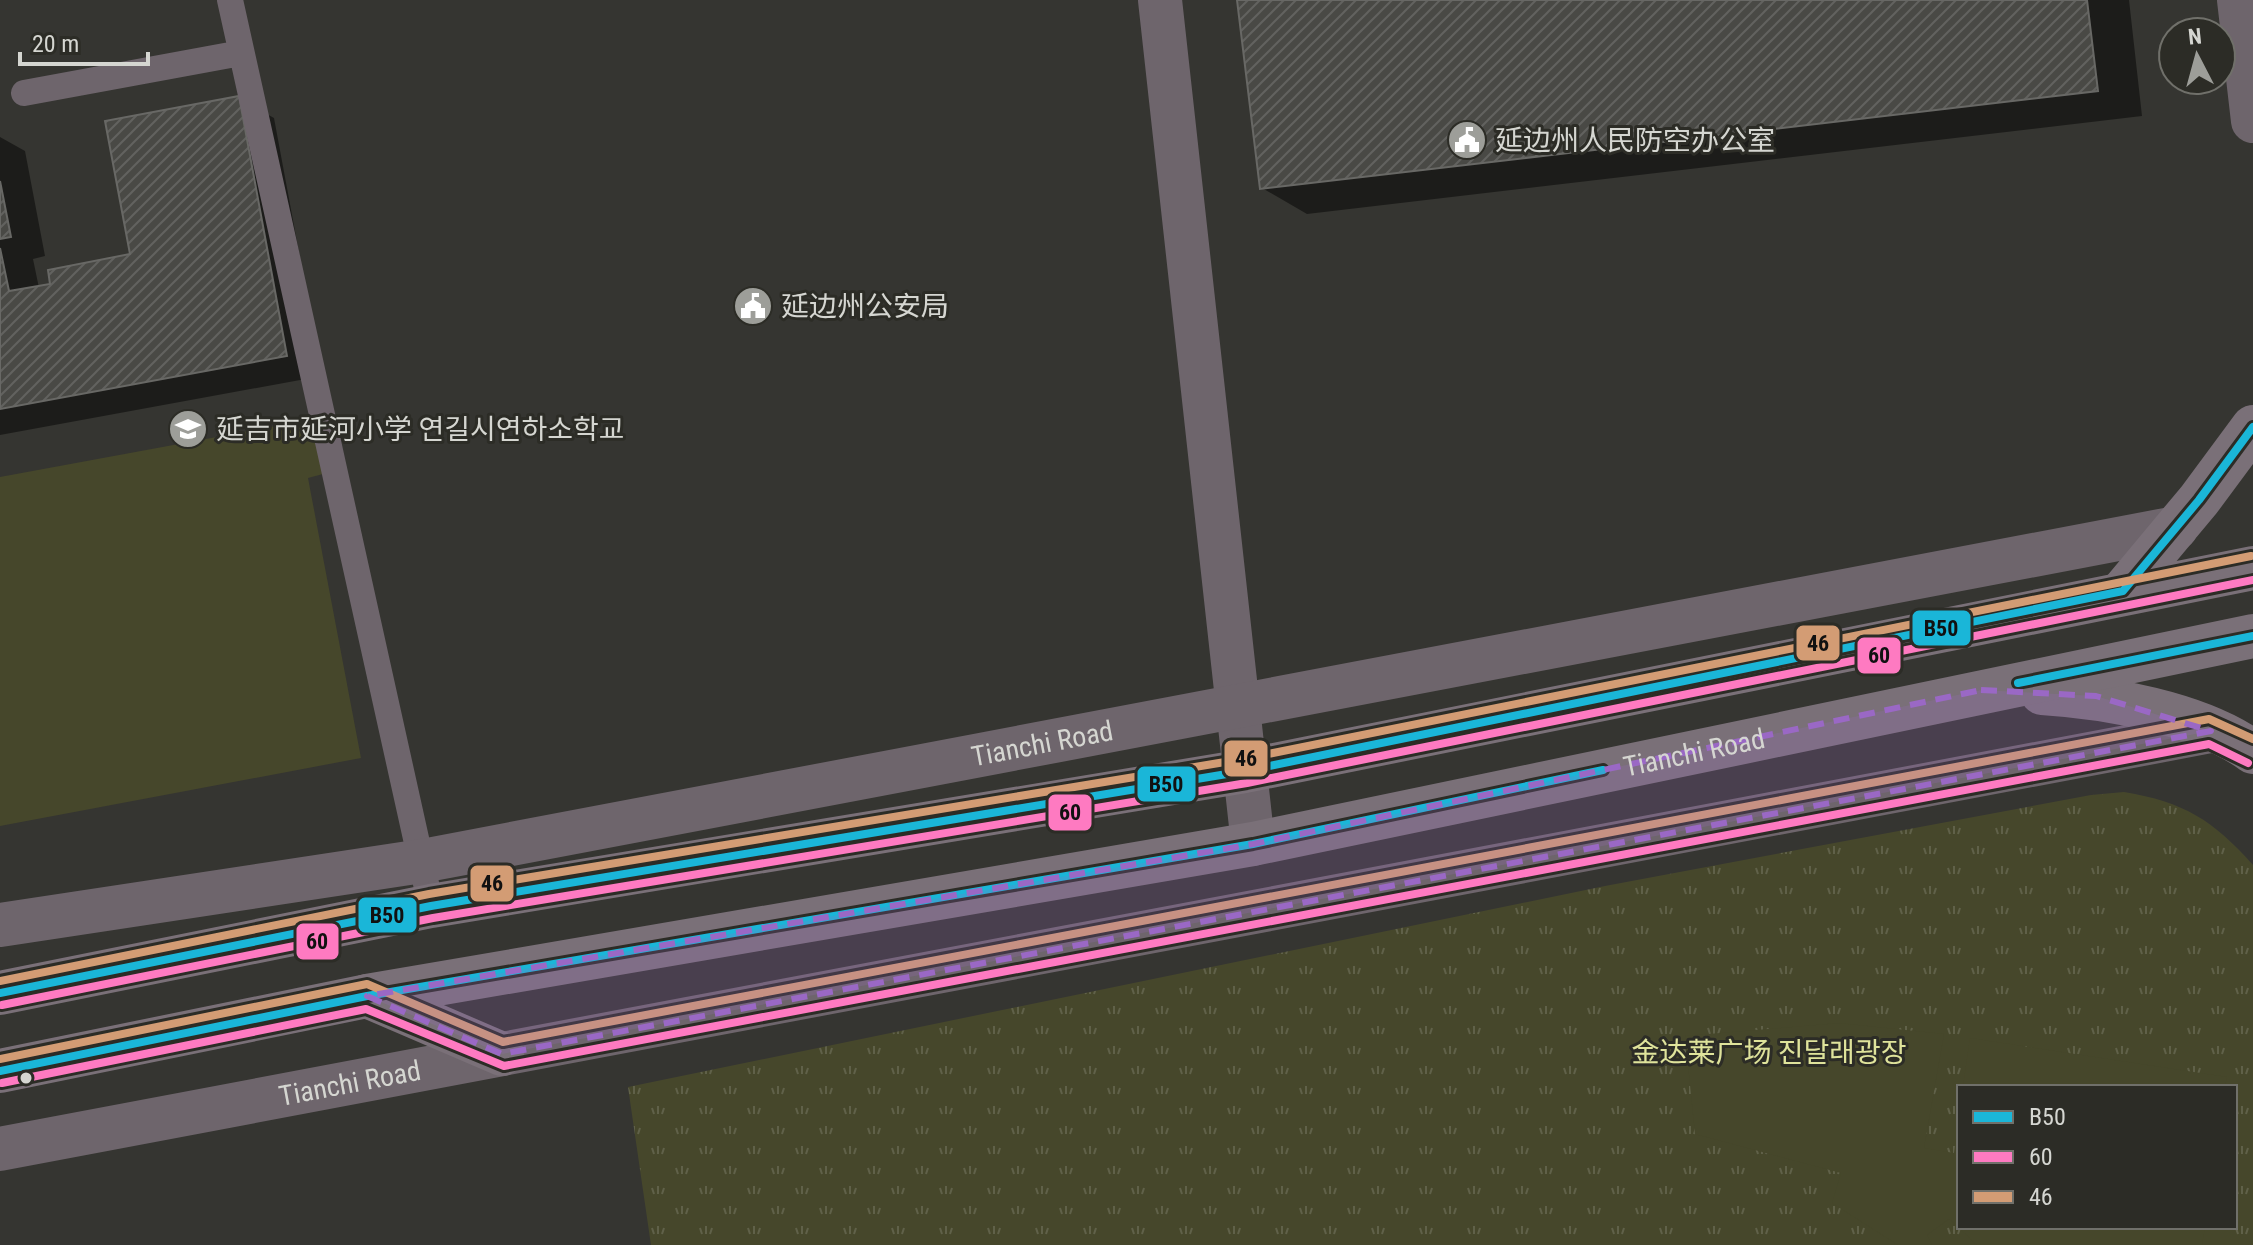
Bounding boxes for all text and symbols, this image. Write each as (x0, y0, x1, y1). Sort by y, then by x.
scale bar (20, 16, 148, 66)
north arrow (2157, 16, 2237, 96)
text: N (2187, 23, 2203, 50)
text: 20 m (32, 30, 79, 58)
public building icon: 延边州人民防空办公室 (1446, 119, 1488, 161)
place label: 延边州人民防空办公室 (1495, 124, 1775, 157)
public building icon: 延边州公安局 (732, 285, 774, 327)
place label: 延边州公安局 (781, 290, 949, 323)
school or university icon: 延吉市延河小学 연길시연하소학교 (167, 408, 209, 450)
place label: 延吉市延河小学 연길시연하소학교 (216, 413, 625, 446)
line badge: B50 (1911, 609, 1972, 647)
text: B50 (1924, 616, 1958, 641)
line badge: 46 (1795, 624, 1841, 662)
text: 46 (1807, 631, 1829, 656)
line badge: 60 (1856, 636, 1902, 675)
text: 60 (1868, 643, 1890, 668)
street label: Tianchi Road (969, 714, 1116, 773)
street label: Tianchi Road (1620, 722, 1768, 784)
line badge: 46 (1223, 739, 1269, 778)
text: 46 (1235, 746, 1257, 771)
line badge: B50 (1136, 765, 1197, 803)
text: B50 (1149, 772, 1183, 797)
line badge: 60 (1047, 793, 1093, 832)
text: 60 (1059, 800, 1081, 825)
line badge: 46 (469, 864, 515, 903)
text: 46 (481, 871, 503, 896)
line badge: B50 (357, 896, 418, 934)
text: B50 (370, 903, 404, 928)
line badge: 60 (295, 922, 340, 961)
text: 60 (306, 929, 328, 954)
park label: 金达莱广场 진달래광장 (1631, 1036, 1907, 1069)
street label: Tianchi Road (276, 1054, 424, 1113)
unlabelled marker (18, 1070, 34, 1086)
legend (1957, 1085, 2237, 1229)
text: B50 (2029, 1103, 2066, 1131)
text: 60 (2029, 1143, 2053, 1171)
text: 46 (2029, 1183, 2053, 1211)

